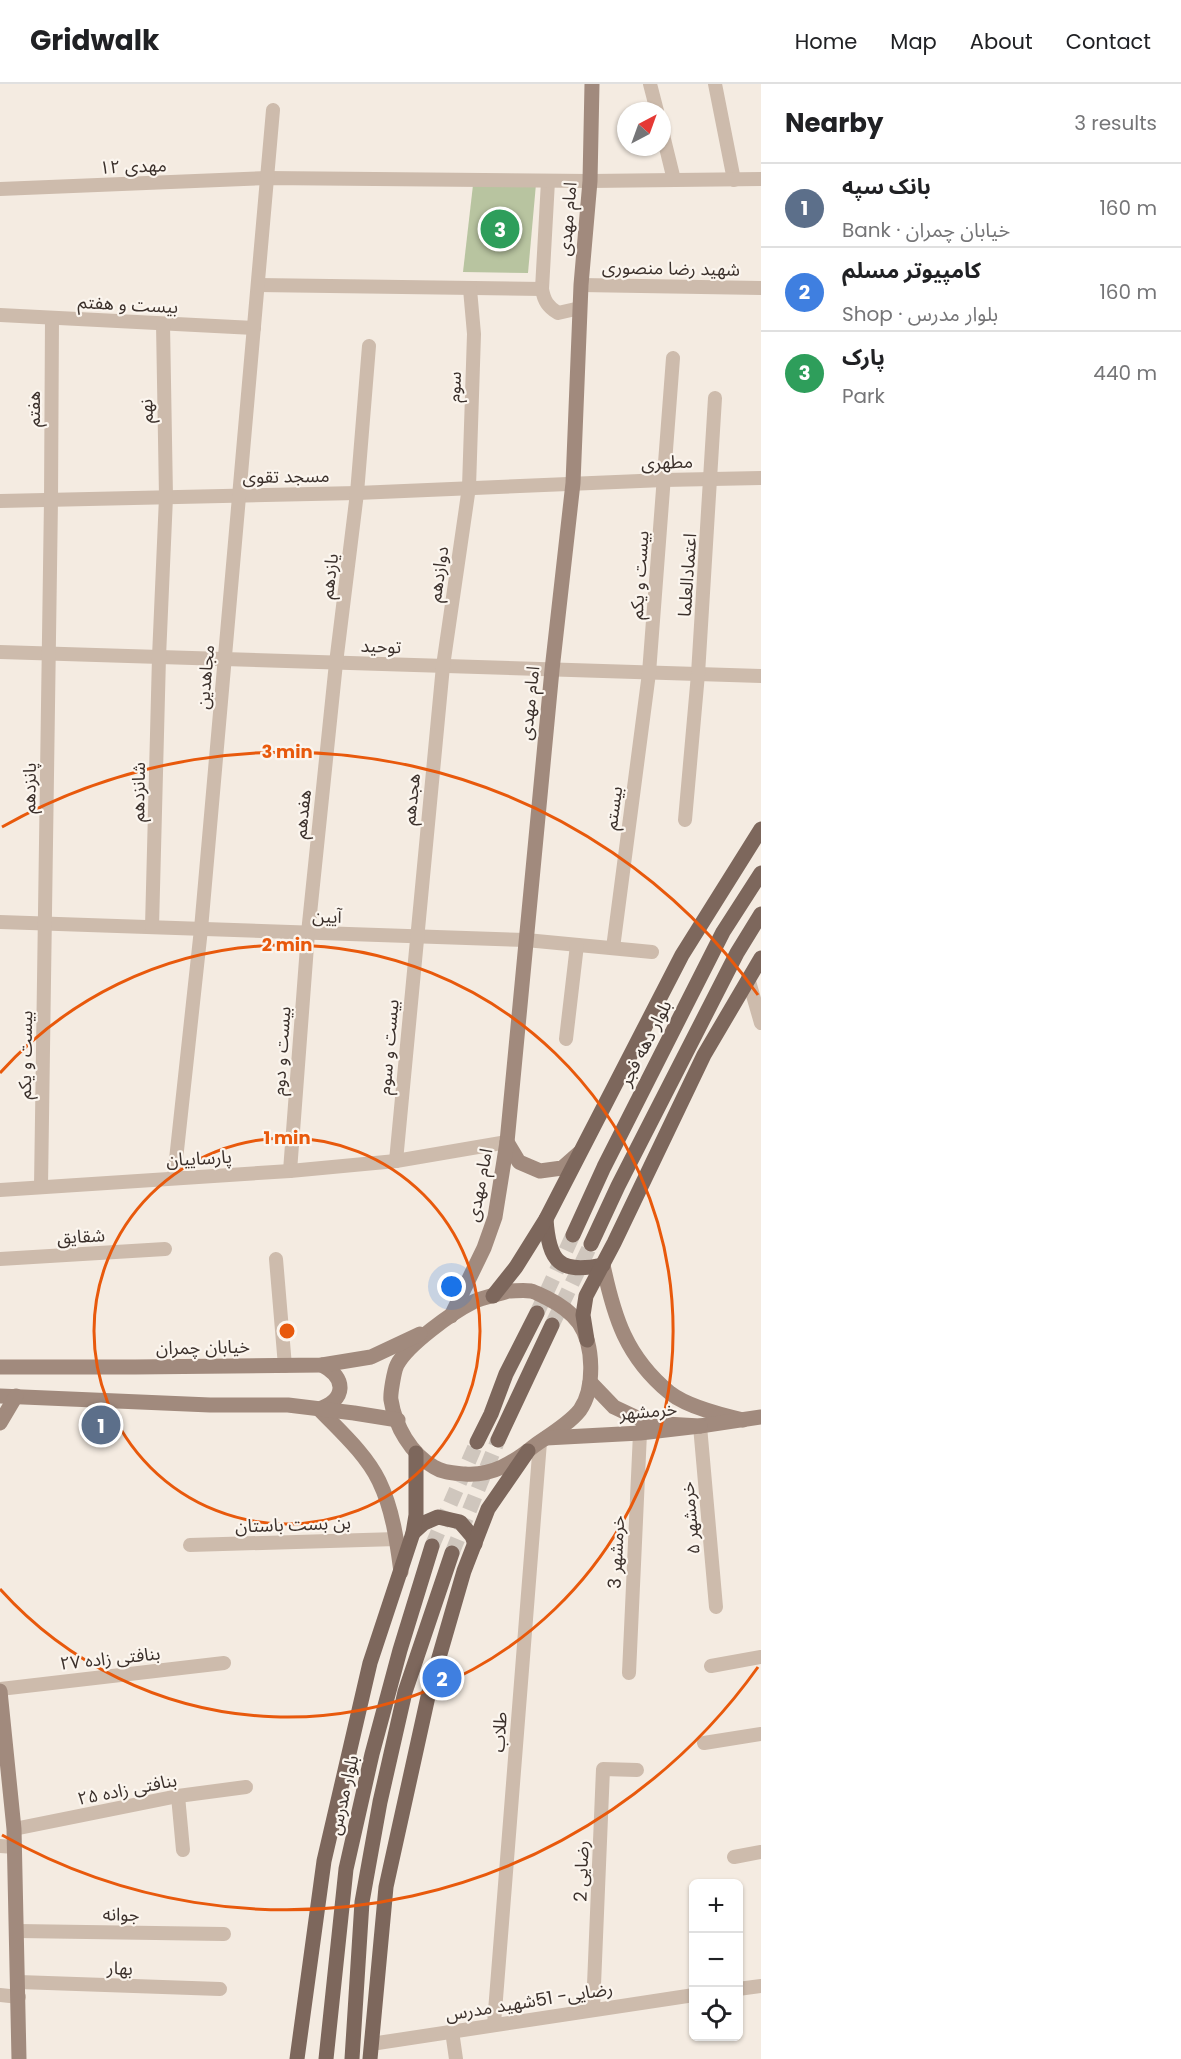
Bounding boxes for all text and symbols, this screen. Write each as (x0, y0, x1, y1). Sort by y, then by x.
text: Gridwalk (30, 21, 159, 60)
text: Home (795, 27, 857, 56)
text: Map (890, 27, 937, 56)
text: About (970, 27, 1033, 56)
text: Contact (1066, 27, 1151, 56)
north arrow (617, 102, 671, 156)
text: Nearby (785, 105, 883, 141)
text: 3 results (1074, 109, 1157, 137)
street label: مهدی ۱۲ (99, 152, 167, 180)
text: بانک سپه (842, 171, 931, 202)
street label: امام مهدی (551, 181, 585, 257)
text: 1 (801, 194, 808, 222)
text: 160 m (1099, 194, 1157, 222)
pin: 3 (480, 206, 520, 252)
text: Bank · خیابان چمران (842, 216, 1010, 244)
street label: شهید رضا منصوری (602, 254, 740, 282)
text: کامپیوتر مسلم (842, 255, 981, 286)
text: 2 (799, 278, 810, 306)
text: 160 m (1099, 278, 1157, 306)
street label: بیست و هفتم (77, 289, 179, 320)
text: Shop · بلوار مدرس (842, 300, 998, 328)
text: پارک (842, 342, 885, 373)
text: 3 (798, 359, 811, 387)
text: 440 m (1093, 359, 1157, 387)
street label: سوم (441, 371, 469, 403)
text: Park (842, 382, 885, 410)
street label: هفتم (21, 391, 47, 427)
street label: نهم (133, 399, 160, 423)
street label: مطهری (640, 449, 694, 475)
street label: مسجد تقوی (242, 463, 330, 489)
street label: بیست و یکم (623, 530, 656, 620)
street label: اعتمادالعلما (672, 532, 702, 618)
street label: دوازدهم (422, 545, 455, 604)
street label: یازدهم (314, 552, 345, 600)
street label: توحید (360, 633, 402, 659)
street label: مجاهدین (190, 644, 220, 710)
street label: امام مهدی (513, 665, 547, 741)
text: 3 min (261, 739, 313, 764)
street label: پانزدهم (16, 762, 43, 814)
street label: شانزدهم (125, 762, 152, 822)
street label: هجدهم (396, 772, 427, 826)
street label: بیستم (598, 785, 629, 832)
street label: هفدهم (287, 788, 318, 840)
street label: آیین (312, 903, 343, 929)
text: 2 min (262, 932, 312, 957)
street label: بلوار دهه فجر (612, 996, 677, 1091)
street label: بیست و سوم (371, 998, 407, 1096)
street label: بیست و دوم (265, 1005, 299, 1097)
street label: بیست و یکم (12, 1010, 39, 1100)
text: 1 min (263, 1125, 311, 1150)
street label: پارساییان (166, 1144, 232, 1172)
street label: امام مهدی (460, 1146, 500, 1224)
street label: شقایق (56, 1222, 106, 1250)
your location (437, 1272, 466, 1301)
centre of rings (277, 1321, 297, 1341)
street label: خیابان چمران (156, 1334, 250, 1360)
street label: خرمشهر (617, 1396, 678, 1426)
pin: 1 (82, 1402, 120, 1448)
street label: خرمشهر ۵ (674, 1480, 706, 1556)
street label: بن بست باستان (235, 1509, 351, 1539)
street label: خرمشهر 3 (602, 1515, 630, 1589)
street label: بنافتی زاده ۲۷ (59, 1640, 161, 1676)
pin: 2 (422, 1656, 462, 1700)
street label: طلاب (485, 1711, 513, 1753)
street label: بلوار مدرس (322, 1753, 364, 1837)
street label: بنافتی زاده ۲۵ (75, 1767, 179, 1811)
street label: رضایی 2 (567, 1840, 595, 1902)
map controls (689, 1879, 743, 2041)
button: + (689, 1879, 743, 1933)
street label: جوانه (102, 1901, 140, 1927)
button: − (689, 1933, 743, 1987)
street label: بهار (106, 1955, 133, 1981)
street label: رضایی- 51شهید مدرس (443, 1975, 615, 2027)
button: locate (689, 1987, 743, 2041)

